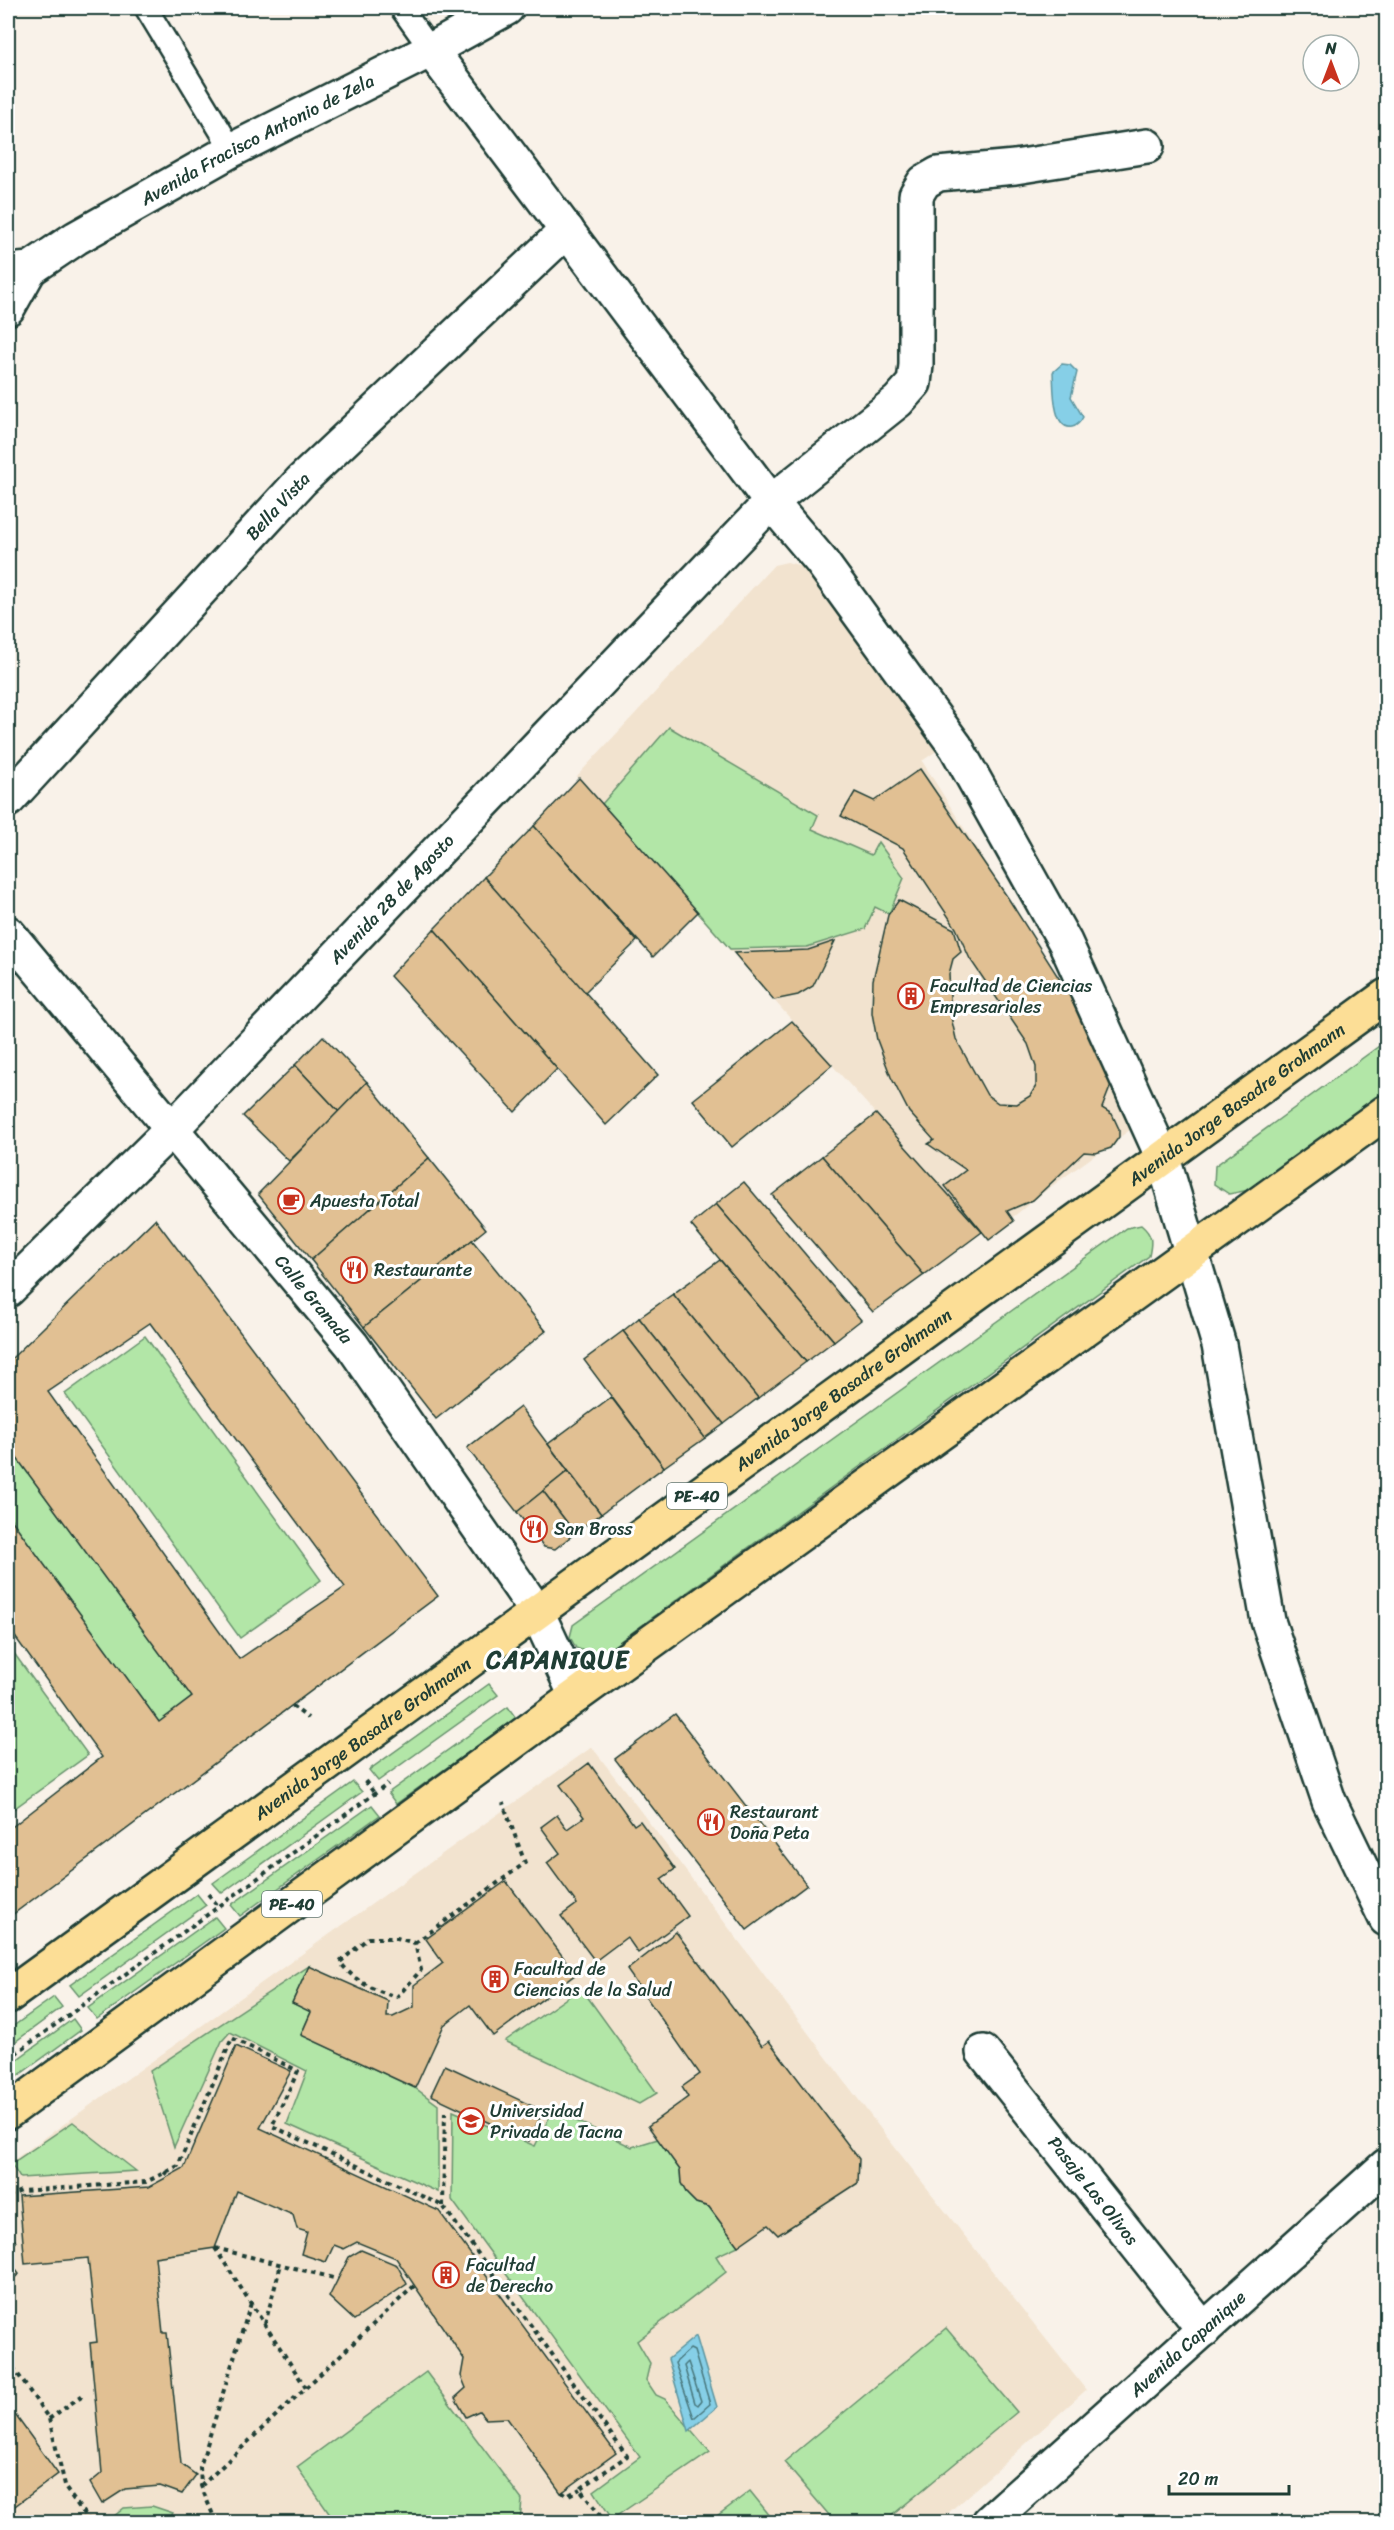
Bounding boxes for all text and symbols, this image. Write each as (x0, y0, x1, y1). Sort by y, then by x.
north arrow (1301, 33, 1361, 93)
text: N (1324, 34, 1337, 63)
street label: Avenida Fracisco Antonio de Zela (134, 65, 380, 215)
street label: Bella Vista (237, 464, 318, 548)
street label: Avenida 28 de Agosto (320, 826, 462, 973)
place label: Facultad de Ciencias Empresariales (930, 970, 1093, 1023)
building icon: Facultad de Ciencias Empresariales (896, 981, 926, 1011)
street label: Avenida Jorge Basadre Grohmann (1120, 1014, 1352, 1195)
place label: Apuesta Total (309, 1185, 420, 1217)
cafe icon: Apuesta Total (276, 1186, 306, 1216)
street label: Calle Granada (266, 1247, 362, 1352)
place label: Restaurante (374, 1254, 472, 1286)
restaurant icon: Restaurante (339, 1255, 369, 1285)
street label: Avenida Jorge Basadre Grohmann (727, 1300, 959, 1481)
road number: PE-40 (667, 1483, 727, 1509)
place label: San Bross (554, 1513, 633, 1545)
restaurant icon: San Bross (519, 1514, 549, 1544)
district label: CAPANIQUE (485, 1639, 630, 1681)
street label: Avenida Jorge Basadre Grohmann (246, 1649, 478, 1829)
place label: Restaurant Doña Peta (730, 1796, 819, 1849)
restaurant icon: Restaurant Doña Peta (696, 1807, 726, 1837)
road number: PE-40 (262, 1891, 322, 1917)
place label: Facultad de Ciencias de la Salud (514, 1953, 673, 2006)
building icon: Facultad de Ciencias de la Salud (480, 1964, 510, 1994)
place label: Universidad Privada de Tacna (490, 2095, 623, 2148)
school or university icon: Universidad Privada de Tacna (456, 2106, 486, 2136)
street label: Pasaje Los Olivos (1039, 2129, 1147, 2253)
place label: Facultad de Derecho (466, 2249, 553, 2302)
building icon: Facultad de Derecho (431, 2260, 461, 2290)
street label: Avenida Capanique (1121, 2282, 1254, 2406)
scale bar (1169, 2458, 1289, 2496)
text: 20 m (1178, 2463, 1218, 2495)

